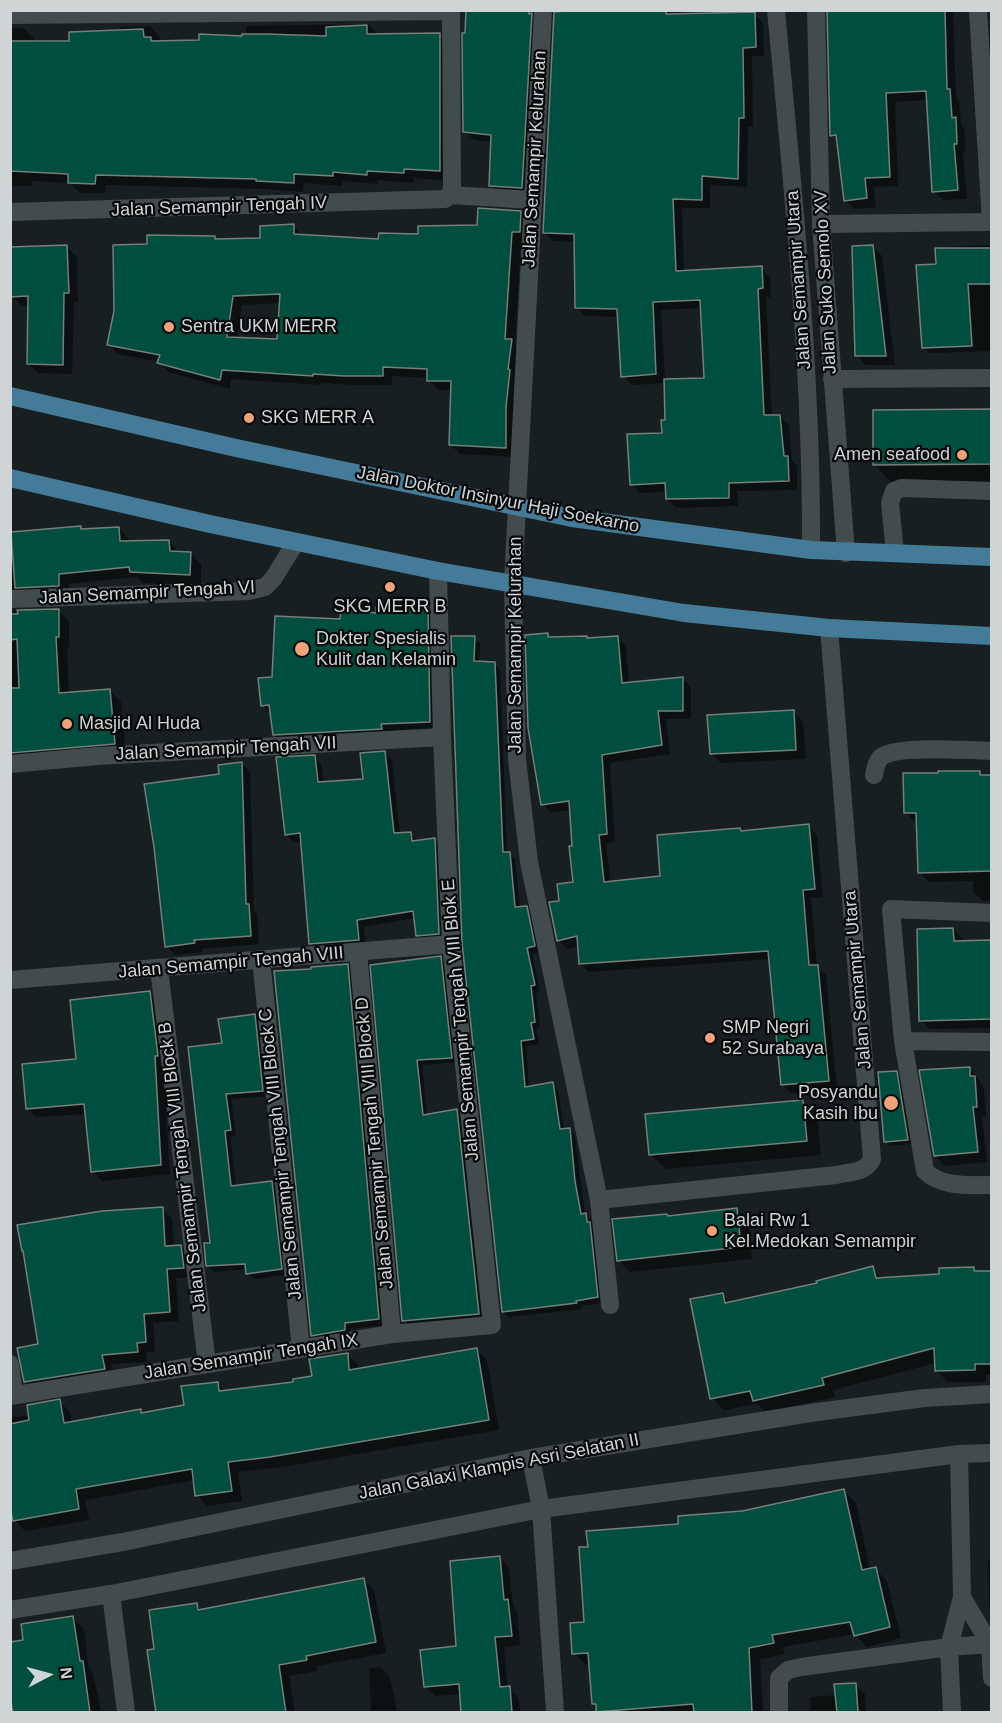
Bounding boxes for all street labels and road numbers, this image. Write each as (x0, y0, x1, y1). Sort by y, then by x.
street label: Jalan Semampir Kelurahan (519, 50, 551, 268)
street label: Jalan Semampir Utara (782, 190, 816, 370)
street label: Jalan Suko Semolo XV (810, 190, 842, 374)
street label: Jalan Semampir Tengah IV (111, 192, 327, 222)
street label: Jalan Doktor Insinyur Haji Soekarno (355, 462, 641, 538)
street label: Jalan Semampir Kelurahan (505, 536, 527, 754)
street label: Jalan Semampir Tengah VI (39, 577, 255, 609)
street label: Jalan Semampir Tengah VII (115, 732, 337, 766)
street label: Jalan Semampir Tengah VIII Blok E (438, 878, 484, 1162)
street label: Jalan Semampir Utara (839, 890, 877, 1070)
street label: Jalan Semampir Tengah VIII (117, 942, 345, 984)
street label: Jalan Semampir Tengah VIII Block D (351, 996, 399, 1290)
street label: Jalan Semampir Tengah VIII Block C (255, 1007, 307, 1301)
street label: Jalan Semampir Tengah VIII Block B (154, 1021, 212, 1313)
street label: Jalan Semampir Tengah IX (143, 1329, 359, 1385)
street label: Jalan Galaxi Klampis Asri Selatan II (357, 1429, 641, 1505)

